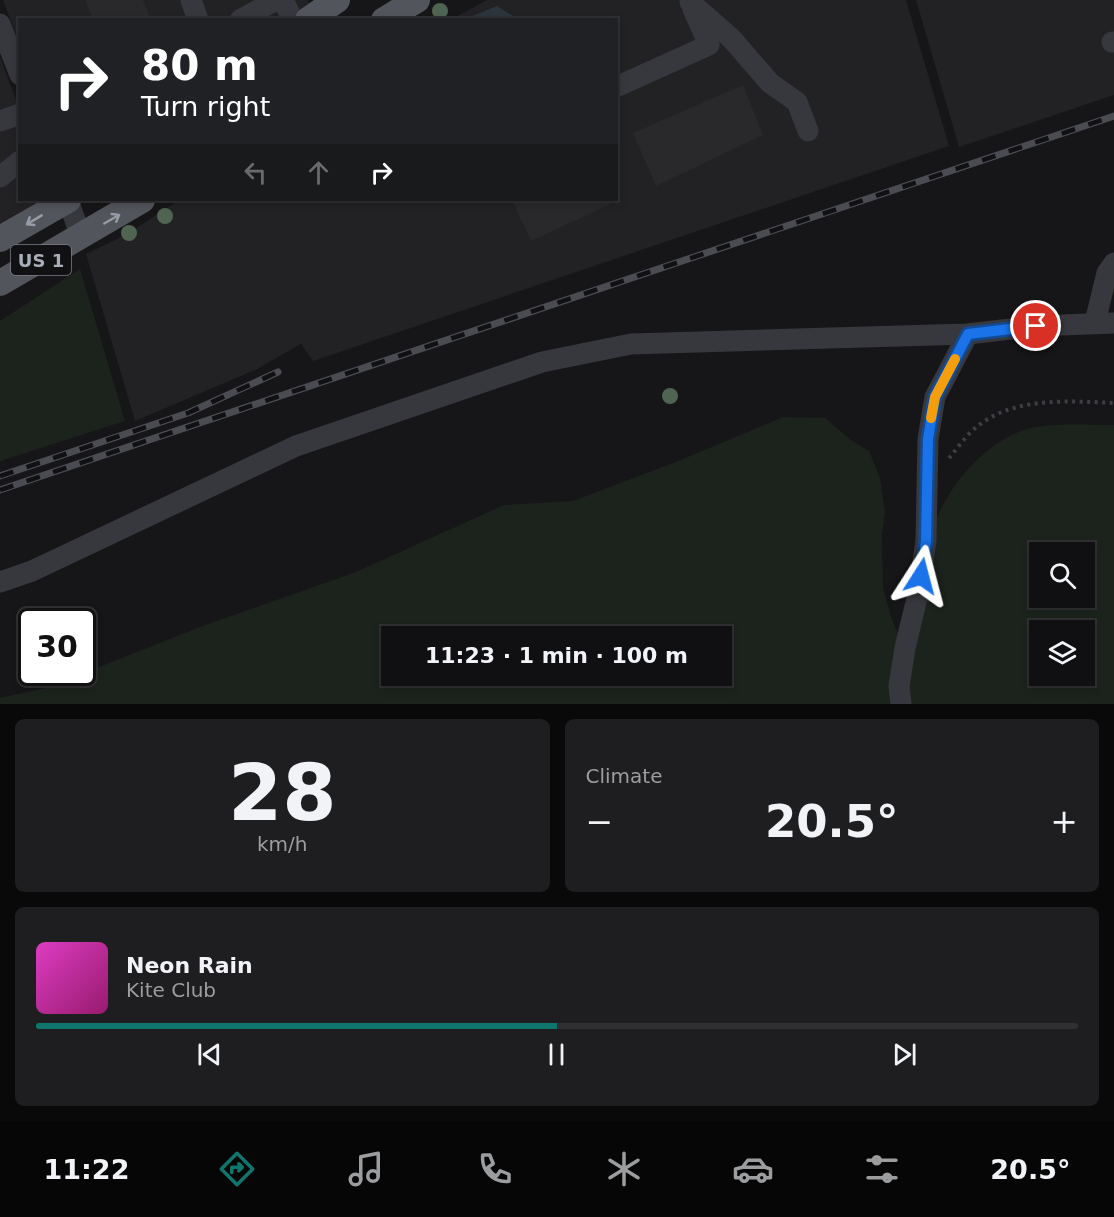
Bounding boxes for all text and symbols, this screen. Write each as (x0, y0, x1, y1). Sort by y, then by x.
text: 80 m (141, 41, 258, 90)
icon: right (42, 42, 120, 120)
text: Turn right (141, 91, 270, 122)
icon: left (239, 156, 272, 189)
icon: ahead (302, 156, 335, 189)
icon: right (365, 156, 398, 189)
one-way arrow (103, 213, 120, 225)
one-way arrow (26, 214, 43, 226)
road number: US 1 (11, 245, 71, 275)
pin (1010, 300, 1061, 351)
icon: arrive (1019, 309, 1052, 342)
map controls (1029, 542, 1095, 686)
button: search (1029, 542, 1095, 608)
position arrow (889, 544, 953, 608)
speed limit sign: 30 (18, 608, 96, 686)
button: layers (1029, 620, 1095, 686)
text: 11:23 · 1 min · 100 m (425, 643, 688, 668)
text: 28 (228, 748, 337, 838)
text: Climate (586, 764, 662, 788)
text: 20.5° (765, 795, 899, 848)
text: − (586, 802, 613, 841)
text: + (1050, 802, 1078, 841)
text: km/h (257, 832, 307, 856)
text: Neon Rain (126, 953, 253, 978)
text: Kite Club (126, 978, 216, 1002)
icon: previous (193, 1038, 226, 1071)
icon: pause (540, 1038, 573, 1071)
icon: next (888, 1038, 921, 1071)
icon: directions (216, 1148, 258, 1190)
icon: music (345, 1148, 387, 1190)
icon: phone (474, 1148, 516, 1190)
icon: climate (603, 1148, 645, 1190)
icon: car (732, 1148, 774, 1190)
icon: filters (861, 1148, 903, 1190)
text: 11:22 (43, 1154, 129, 1185)
text: 20.5° (990, 1154, 1070, 1185)

